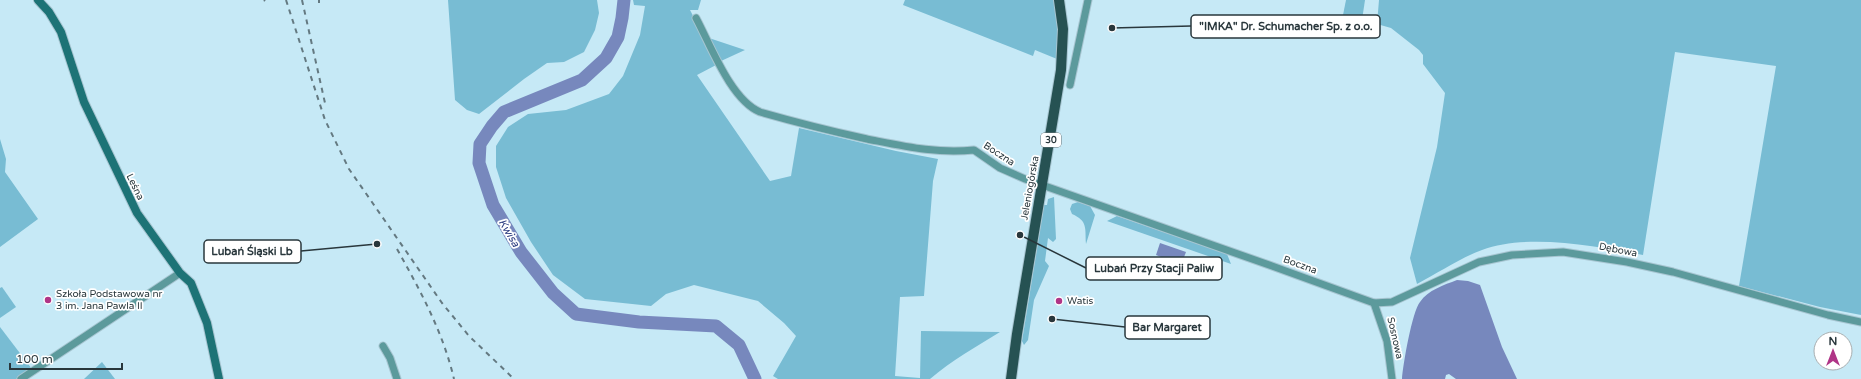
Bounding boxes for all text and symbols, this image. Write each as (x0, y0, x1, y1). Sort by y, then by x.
callout: "IMKA" Dr. Schumacher Sp. z o.o. (1191, 15, 1380, 38)
text: "IMKA" Dr. Schumacher Sp. z o.o. (1199, 20, 1373, 34)
road number: 30 (1041, 133, 1061, 147)
street label: Boczna (981, 139, 1017, 169)
street label: Jeleniogórska (1018, 155, 1042, 221)
street label: Leśna (123, 172, 147, 202)
water label: Kwisa (496, 217, 523, 250)
callout: Lubań Śląski Lb (204, 240, 301, 263)
street label: Dębowa (1598, 240, 1638, 260)
text: Lubań Śląski Lb (211, 244, 293, 258)
street label: Boczna (1282, 253, 1318, 277)
callout: Lubań Przy Stacji Paliw (1086, 257, 1222, 280)
text: Lubań Przy Stacji Paliw (1094, 262, 1214, 276)
place label: Szkoła Podstawowa nr 3 im. Jana Pawla II (56, 288, 162, 312)
marker: Szkoła Podstawowa nr 3 im. Jana Pawla II (43, 295, 53, 305)
place label: Watis (1067, 295, 1094, 307)
marker: Watis (1054, 296, 1064, 306)
callout: Bar Margaret (1125, 316, 1210, 339)
street label: Sosnowa (1384, 316, 1406, 360)
text: Bar Margaret (1132, 321, 1202, 335)
north arrow (1813, 331, 1853, 371)
text: N (1829, 335, 1837, 348)
scale bar (10, 345, 122, 371)
text: 100 m (16, 352, 53, 366)

